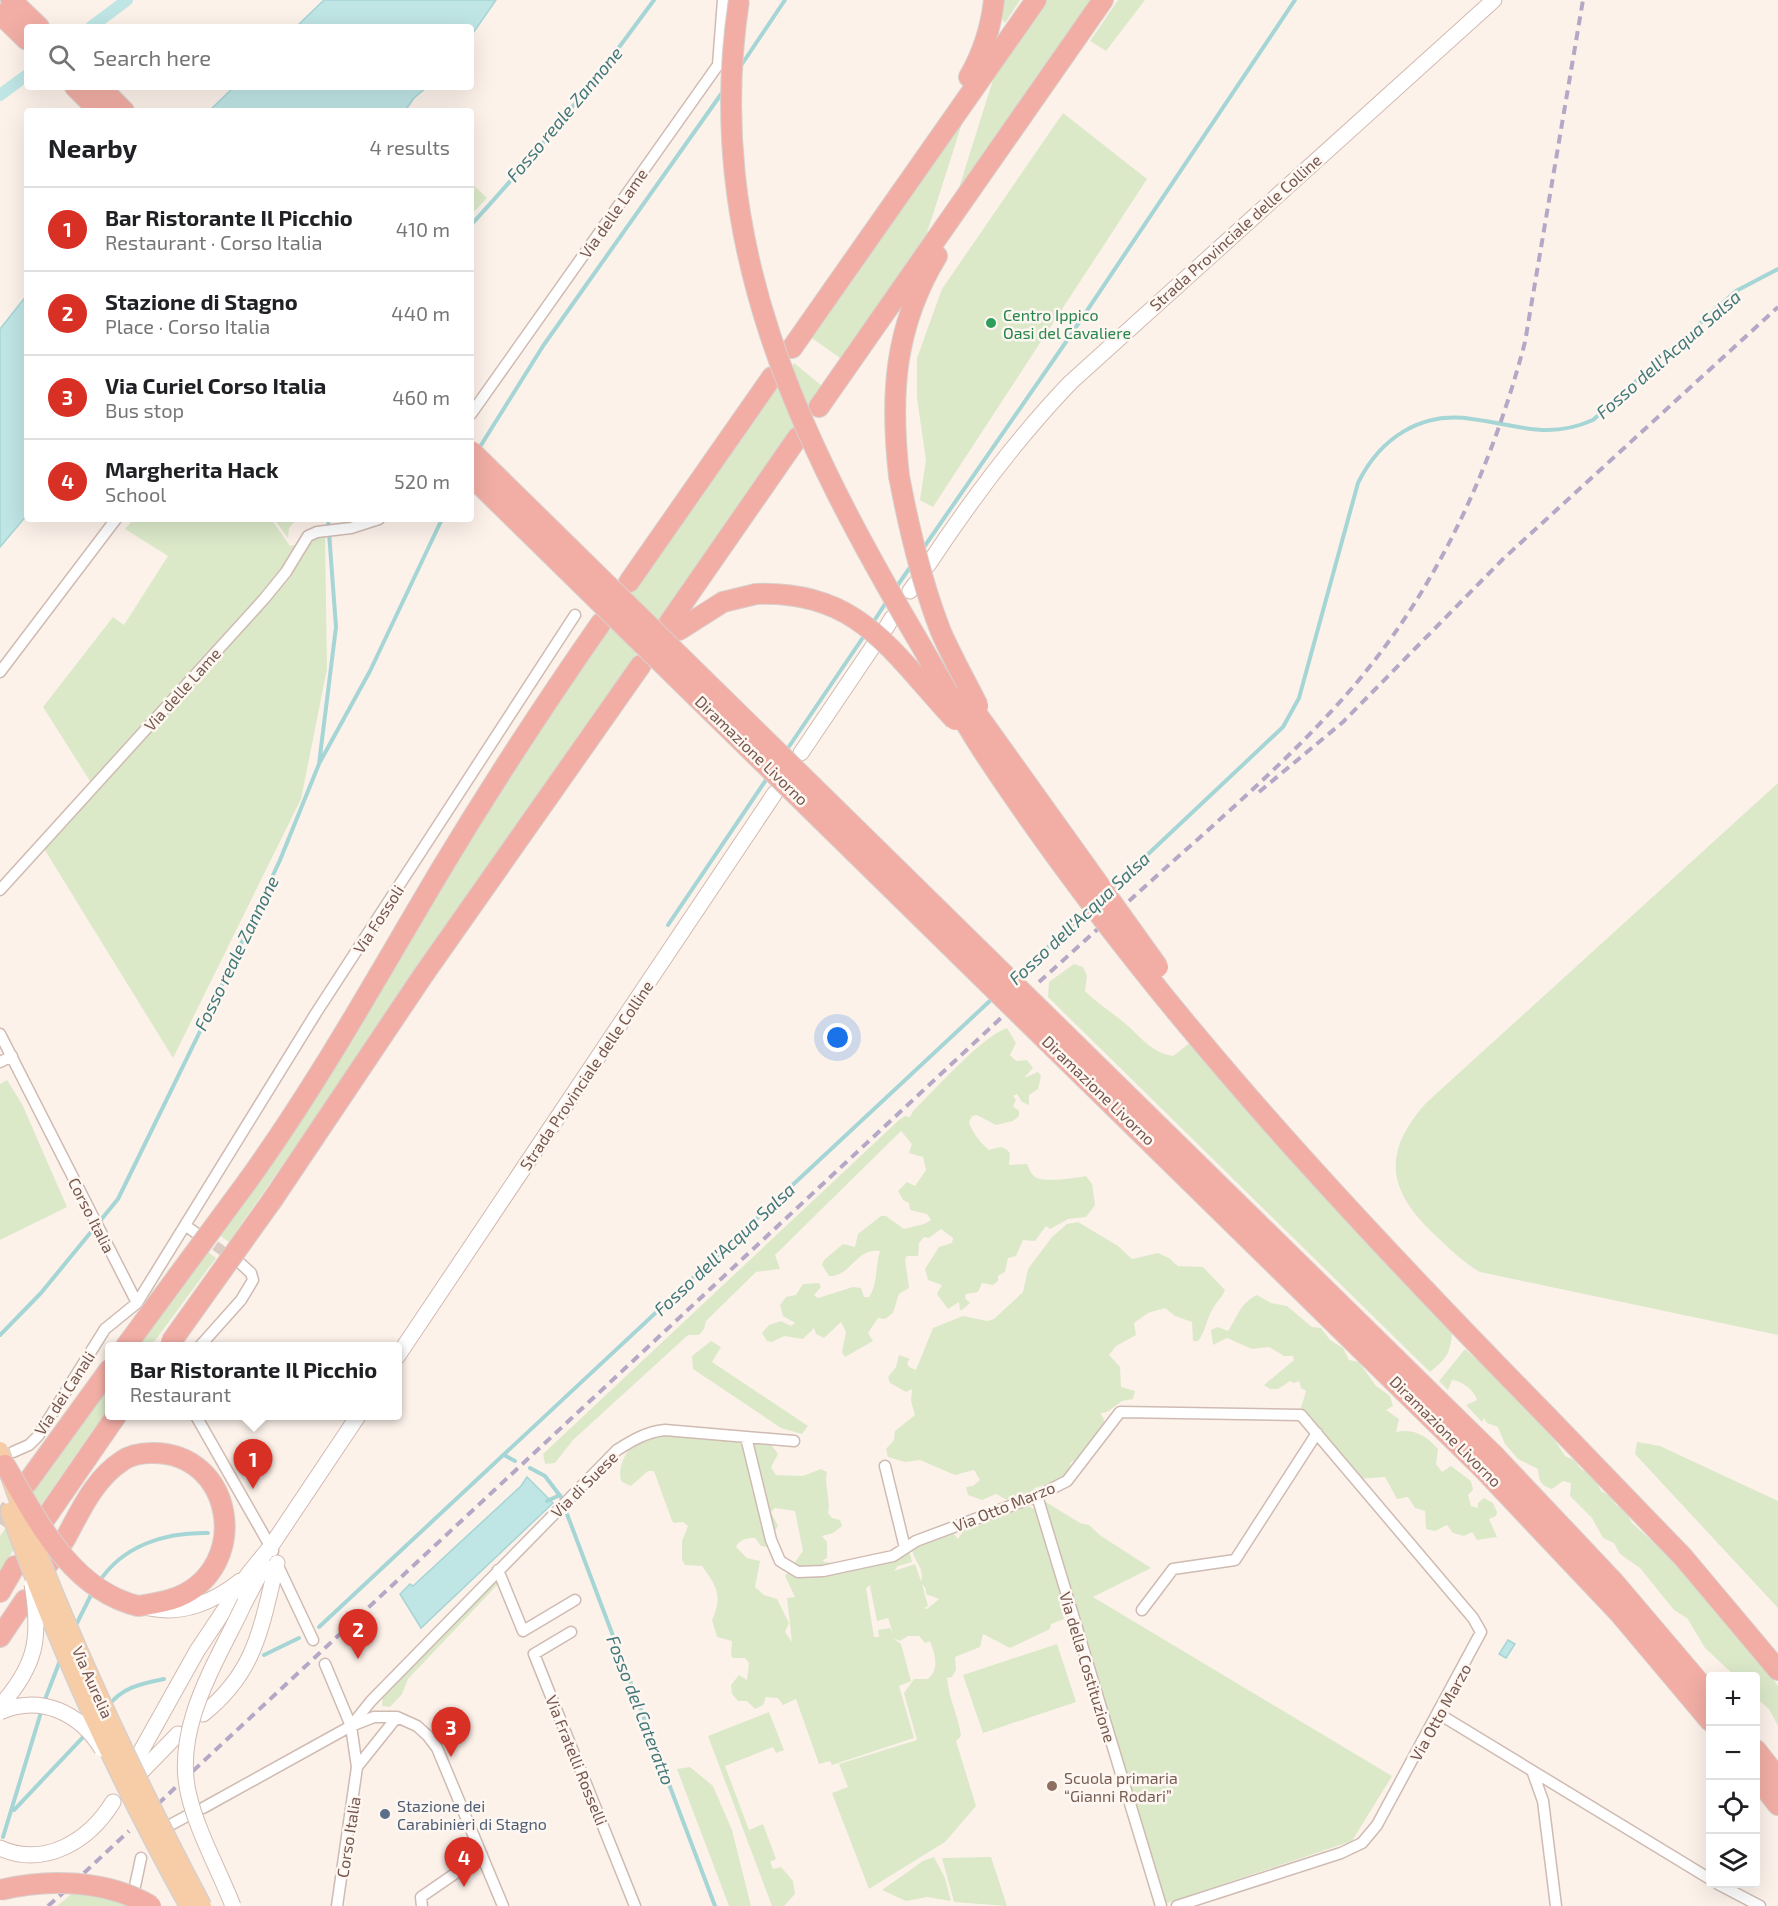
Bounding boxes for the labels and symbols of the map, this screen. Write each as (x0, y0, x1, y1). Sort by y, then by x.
water label: Fosso reale Zannone (501, 42, 627, 186)
street label: Strada Provinciale delle Colline (1145, 150, 1325, 314)
street label: Via delle Lame (575, 165, 651, 261)
water label: Fosso dell'Acqua Salsa (1591, 285, 1745, 423)
place label: Centro Ippico Oasi del Cavaliere (1003, 305, 1131, 342)
marker: Centro Ippico Oasi del Cavaliere (984, 316, 998, 330)
street label: Via delle Lame (140, 644, 224, 734)
street label: Diramazione Livorno (692, 691, 812, 809)
water label: Fosso dell'Acqua Salsa (1004, 847, 1154, 989)
water label: Fosso reale Zannone (189, 872, 283, 1034)
street label: Via Fossoli (349, 881, 407, 957)
street label: Strada Provinciale delle Colline (515, 977, 657, 1173)
your location (823, 1023, 852, 1052)
street label: Diramazione Livorno (1039, 1031, 1159, 1149)
street label: Corso Italia (65, 1174, 119, 1256)
water label: Fosso dell'Acqua Salsa (649, 1178, 799, 1320)
street label: Via dei Canali (30, 1348, 98, 1438)
street label: Diramazione Livorno (1386, 1371, 1506, 1491)
pin: 1 (234, 1440, 272, 1489)
street label: Via di Suese (547, 1447, 621, 1521)
street label: Via Otto Marzo (950, 1477, 1058, 1535)
street label: Via della Costituzione (1056, 1589, 1120, 1745)
pin: 2 (338, 1610, 378, 1659)
water label: Fosso del Cateratto (602, 1632, 680, 1788)
street label: Via Aurelia (69, 1643, 117, 1721)
street label: Via Otto Marzo (1405, 1660, 1475, 1764)
street label: Via Fratelli Rosselli (542, 1692, 612, 1828)
pin: 3 (432, 1708, 470, 1757)
place label: Scuola primaria “Gianni Rodari” (1064, 1768, 1178, 1805)
marker: Scuola primaria “Gianni Rodari” (1045, 1779, 1059, 1793)
street label: Corso Italia (332, 1795, 364, 1879)
place label: Stazione dei Carabinieri di Stagno (397, 1796, 547, 1833)
marker: Stazione dei Carabinieri di Stagno (378, 1807, 392, 1821)
pin: 4 (444, 1838, 484, 1887)

